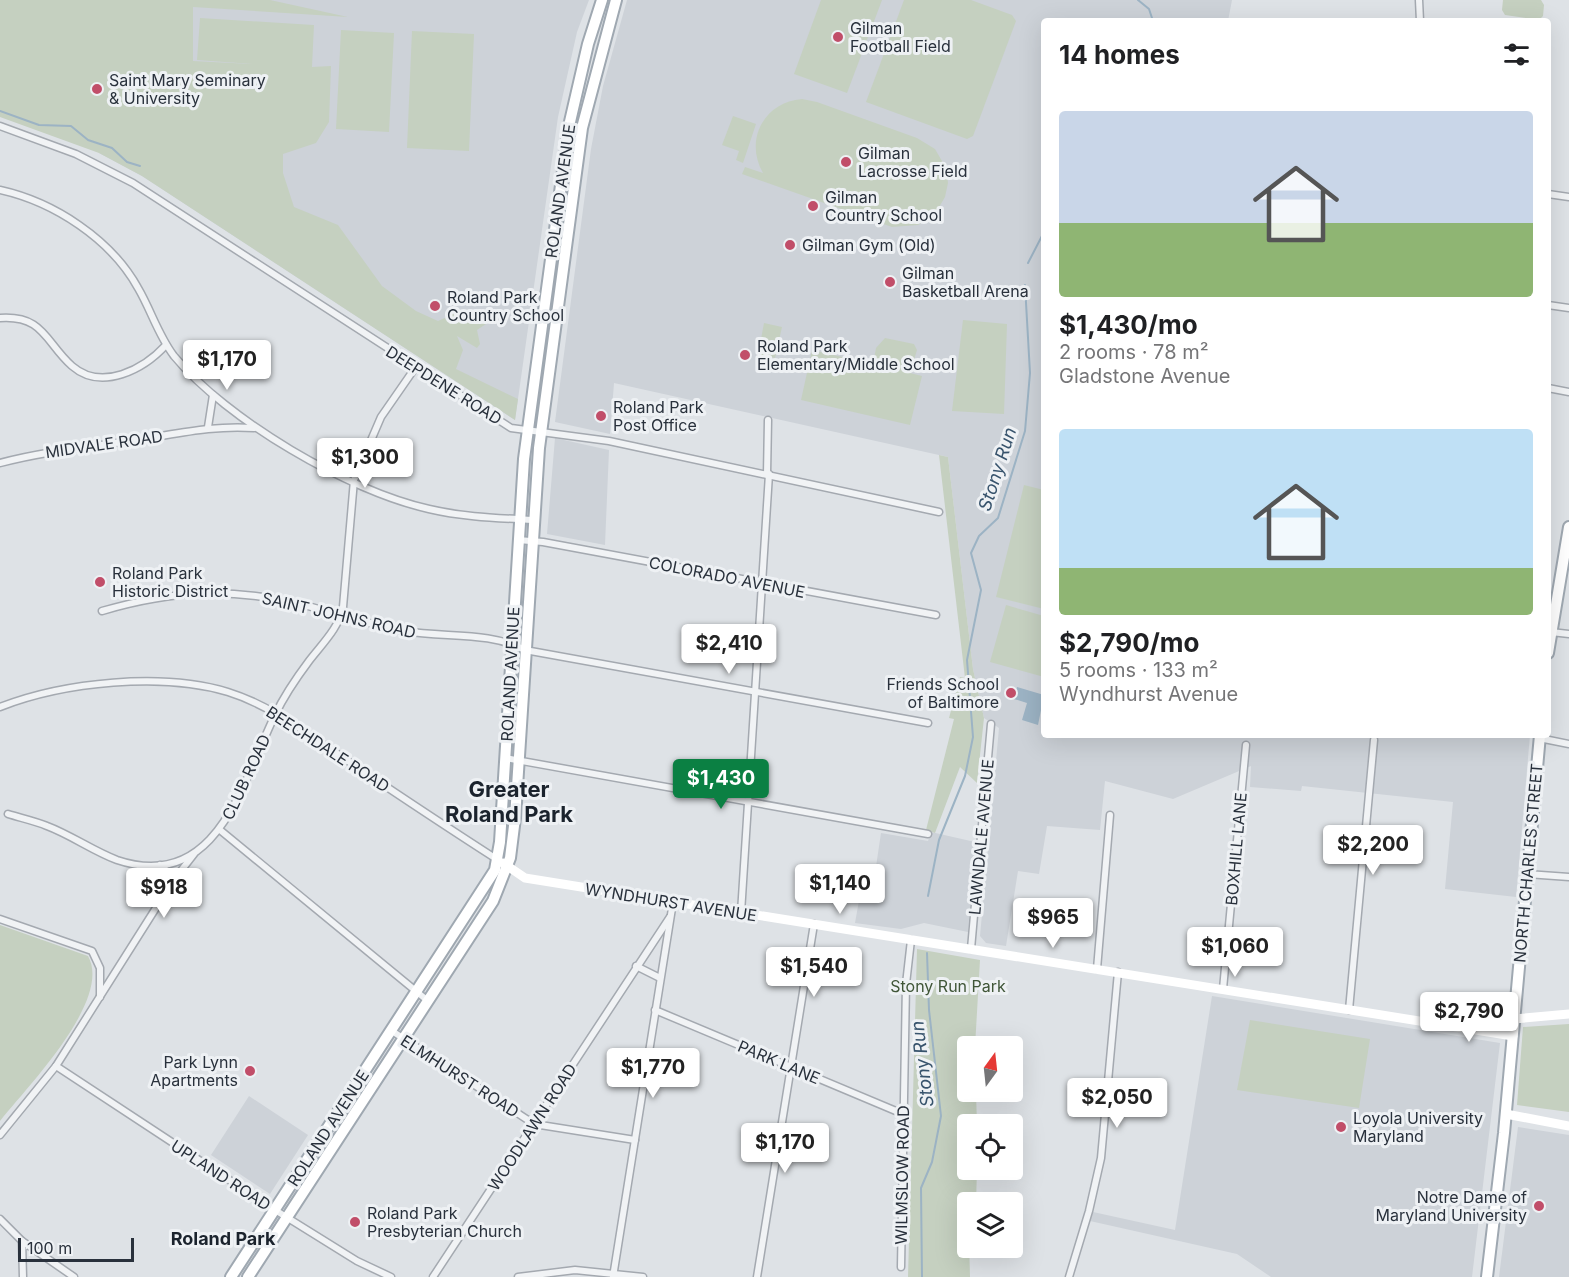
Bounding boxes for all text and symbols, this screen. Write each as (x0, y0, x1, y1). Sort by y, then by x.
place label: Gilman Football Field (850, 18, 951, 56)
marker: Gilman Football Field (831, 30, 845, 44)
icon: filters (1500, 38, 1533, 71)
text: 14 homes (1059, 39, 1180, 70)
place label: Saint Mary Seminary & University (109, 70, 266, 108)
marker: Saint Mary Seminary & University (90, 82, 104, 96)
street label: ROLAND AVENUE (541, 123, 579, 259)
place label: Gilman Lacrosse Field (858, 143, 968, 181)
icon: home (1242, 150, 1350, 258)
marker: Gilman Lacrosse Field (839, 155, 853, 169)
place label: Gilman Country School (825, 187, 942, 225)
marker: Gilman Country School (806, 199, 820, 213)
place label: Gilman Gym (Old) (802, 235, 936, 255)
marker: Gilman Gym (Old) (783, 238, 797, 252)
place label: Gilman Basketball Arena (902, 263, 1029, 301)
marker: Gilman Basketball Arena (883, 275, 897, 289)
place label: Roland Park Country School (447, 287, 564, 325)
marker: Roland Park Country School (428, 299, 442, 313)
text: $1,430/mo (1059, 309, 1198, 340)
place label: Roland Park Elementary/Middle School (757, 336, 955, 374)
pin: $1,170 (178, 340, 276, 391)
text: 2 rooms · 78 m² (1059, 340, 1208, 364)
street label: DEEPDENE ROAD (382, 341, 506, 429)
text: $1,170 (197, 347, 257, 371)
marker: Roland Park Elementary/Middle School (738, 348, 752, 362)
text: Gladstone Avenue (1059, 364, 1231, 388)
place label: Roland Park Post Office (613, 397, 704, 435)
marker: Roland Park Post Office (594, 409, 608, 423)
water label: Stony Run (974, 425, 1020, 513)
street label: MIDVALE ROAD (44, 426, 164, 462)
pin: $1,300 (316, 438, 414, 489)
text: $1,300 (331, 445, 399, 469)
icon: home (1242, 468, 1350, 576)
street label: COLORADO AVENUE (647, 552, 807, 602)
place label: Roland Park Historic District (112, 563, 228, 601)
marker: Roland Park Historic District (93, 575, 107, 589)
street label: SAINT JOHNS ROAD (260, 588, 418, 642)
street label: ROLAND AVENUE (496, 606, 524, 742)
pin: $2,410 (680, 624, 778, 675)
text: $2,790/mo (1059, 627, 1199, 658)
text: $2,410 (695, 631, 763, 655)
text: 5 rooms · 133 m² (1059, 658, 1218, 682)
place label: Friends School of Baltimore (886, 674, 999, 712)
text: Wyndhurst Avenue (1059, 682, 1238, 706)
marker: Friends School of Baltimore (1004, 686, 1018, 700)
street label: BEECHDALE ROAD (263, 702, 393, 796)
street label: CLUB ROAD (217, 731, 275, 823)
street label: LAWNDALE AVENUE (964, 758, 998, 916)
pin: $1,430 (672, 759, 770, 810)
street label: NORTH CHARLES STREET (1509, 762, 1547, 964)
text: $1,430 (687, 766, 755, 790)
district label: Greater Roland Park (445, 776, 573, 827)
street label: BOXHILL LANE (1221, 792, 1251, 906)
pin: $2,200 (1324, 825, 1422, 876)
text: $2,200 (1337, 832, 1409, 856)
pin: $1,140 (791, 864, 889, 915)
pin: $918 (128, 868, 200, 919)
text: $1,140 (809, 871, 871, 895)
text: $918 (140, 875, 188, 899)
street label: WYNDHURST AVENUE (584, 879, 758, 925)
pin: $965 (1017, 898, 1089, 949)
text: $965 (1027, 905, 1079, 929)
pin: $1,060 (1186, 927, 1284, 978)
text: $1,060 (1201, 934, 1269, 958)
pin: $1,540 (765, 947, 863, 998)
text: $1,540 (780, 954, 848, 978)
park label: Stony Run Park (890, 976, 1006, 996)
pin: $2,790 (1420, 992, 1518, 1043)
text: $2,790 (1434, 999, 1504, 1023)
water label: Stony Run (906, 1020, 938, 1108)
street label: ELMHURST ROAD (397, 1030, 523, 1122)
street label: PARK LANE (735, 1036, 823, 1088)
north arrow (957, 1036, 1023, 1102)
map controls (957, 1036, 1023, 1258)
pin: $1,770 (604, 1048, 702, 1099)
place label: Park Lynn Apartments (150, 1052, 238, 1090)
text: $1,770 (621, 1055, 685, 1079)
street label: WOODLAWN ROAD (483, 1060, 581, 1194)
marker: Park Lynn Apartments (243, 1064, 257, 1078)
street label: ROLAND AVENUE (283, 1066, 373, 1190)
pin: $2,050 (1068, 1078, 1166, 1129)
text: $2,050 (1081, 1085, 1153, 1109)
street label: WILMSLOW ROAD (891, 1105, 913, 1245)
place label: Loyola University Maryland (1353, 1108, 1483, 1146)
button: locate (957, 1114, 1023, 1180)
marker: Loyola University Maryland (1334, 1120, 1348, 1134)
pin: $1,170 (736, 1123, 834, 1174)
text: $1,170 (755, 1130, 815, 1154)
street label: UPLAND ROAD (167, 1135, 275, 1215)
place label: Notre Dame of Maryland University (1375, 1187, 1527, 1225)
button: layers (957, 1192, 1023, 1258)
marker: Notre Dame of Maryland University (1532, 1199, 1546, 1213)
place label: Roland Park Presbyterian Church (367, 1203, 522, 1241)
marker: Roland Park Presbyterian Church (348, 1215, 362, 1229)
district label: Roland Park (171, 1228, 276, 1249)
scale bar (18, 1235, 134, 1262)
text: 100 m (27, 1238, 72, 1258)

